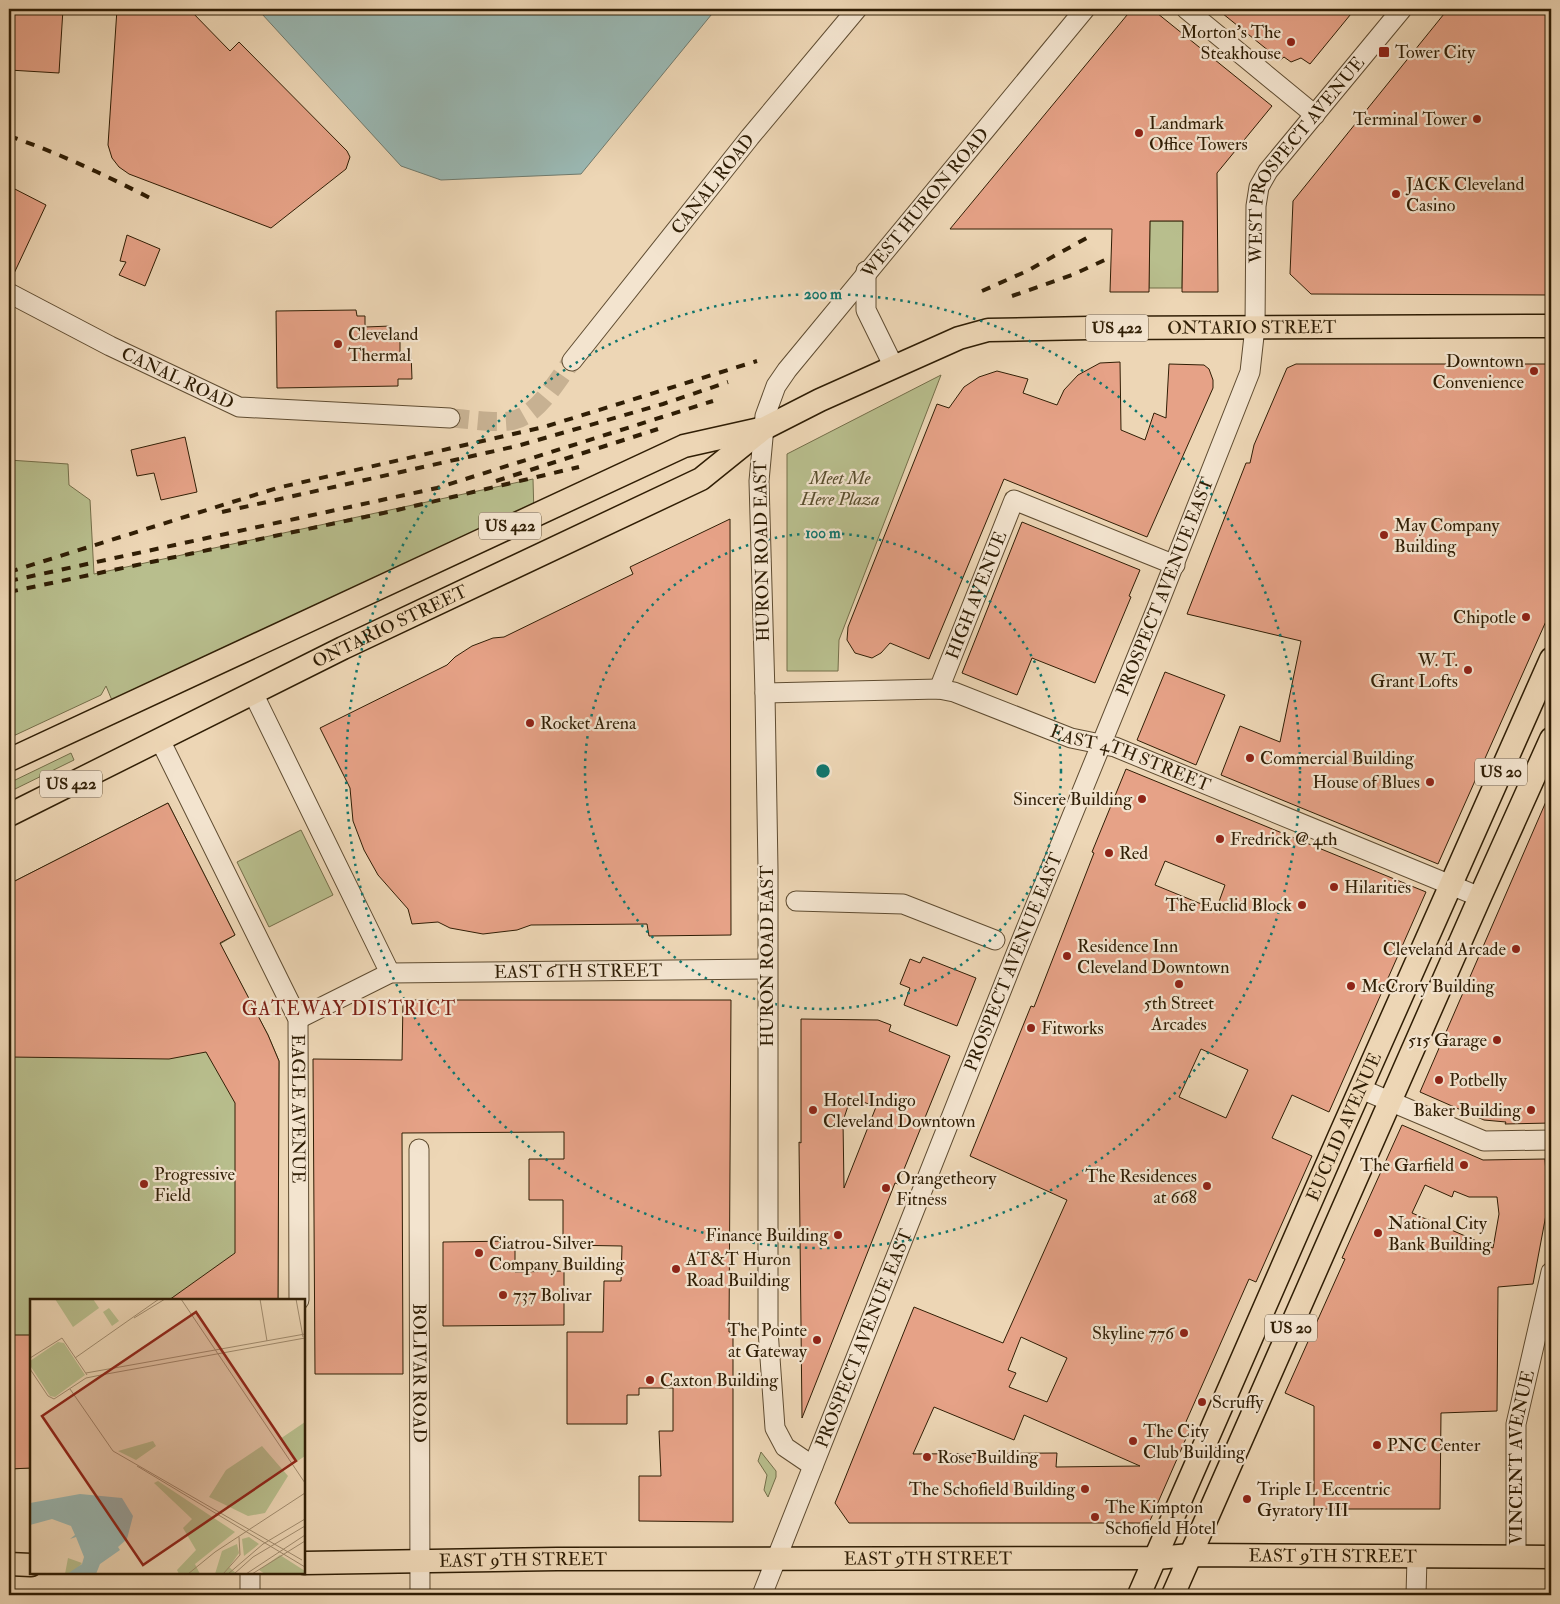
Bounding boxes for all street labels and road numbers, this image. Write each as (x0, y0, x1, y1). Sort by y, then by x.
street label: WEST PROSPECT AVENUE (1244, 52, 1370, 264)
street label: WEST HURON ROAD (856, 123, 994, 284)
street label: CANAL ROAD (666, 129, 759, 239)
road number: US 422 (1086, 314, 1148, 342)
street label: ONTARIO STREET (1167, 315, 1337, 339)
street label: CANAL ROAD (118, 342, 238, 414)
street label: HURON ROAD EAST (749, 460, 775, 642)
street label: PROSPECT AVENUE EAST (1111, 473, 1219, 699)
road number: US 422 (479, 512, 541, 540)
street label: HIGH AVENUE (941, 528, 1012, 662)
street label: ONTARIO STREET (308, 579, 471, 673)
street label: EAST 4TH STREET (1047, 719, 1215, 797)
road number: US 20 (1475, 759, 1527, 786)
road number: US 422 (40, 771, 102, 798)
street label: PROSPECT AVENUE EAST (959, 849, 1068, 1075)
street label: HURON ROAD EAST (756, 865, 779, 1047)
street label: EAST 6TH STREET (494, 959, 663, 983)
street label: EAGLE AVENUE (287, 1034, 310, 1183)
street label: EUCLID AVENUE (1301, 1049, 1387, 1205)
street label: PROSPECT AVENUE EAST (810, 1225, 917, 1451)
street label: BOLIVAR ROAD (408, 1303, 431, 1443)
road number: US 20 (1265, 1315, 1317, 1342)
street label: VINCENT AVENUE (1504, 1368, 1540, 1545)
street label: EAST 9TH STREET (1249, 1544, 1418, 1568)
street label: EAST 9TH STREET (439, 1547, 608, 1572)
street label: EAST 9TH STREET (844, 1547, 1013, 1570)

